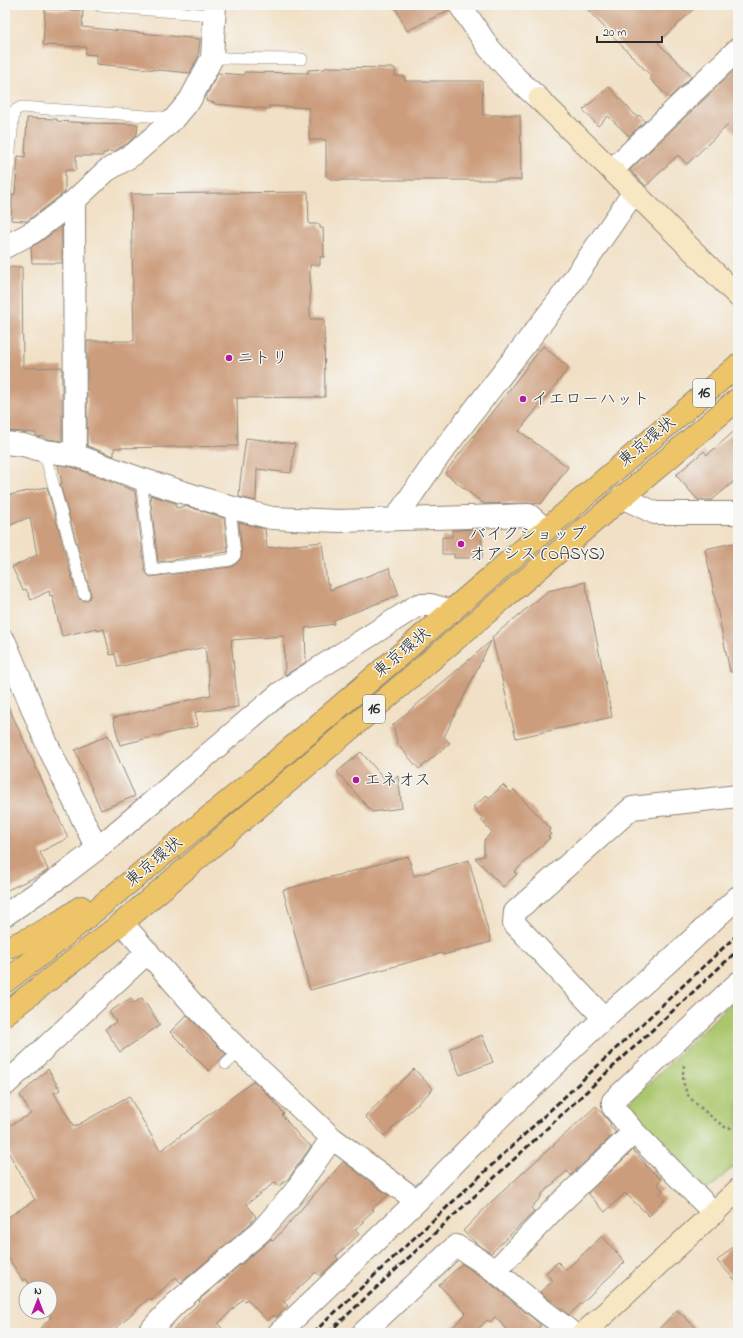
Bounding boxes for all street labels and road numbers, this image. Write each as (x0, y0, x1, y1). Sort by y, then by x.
road number: 16 (693, 379, 715, 407)
street label: 東京環状 (613, 411, 681, 473)
street label: 東京環状 (368, 622, 436, 684)
road number: 16 (363, 695, 385, 723)
street label: 東京環状 (120, 831, 188, 893)

